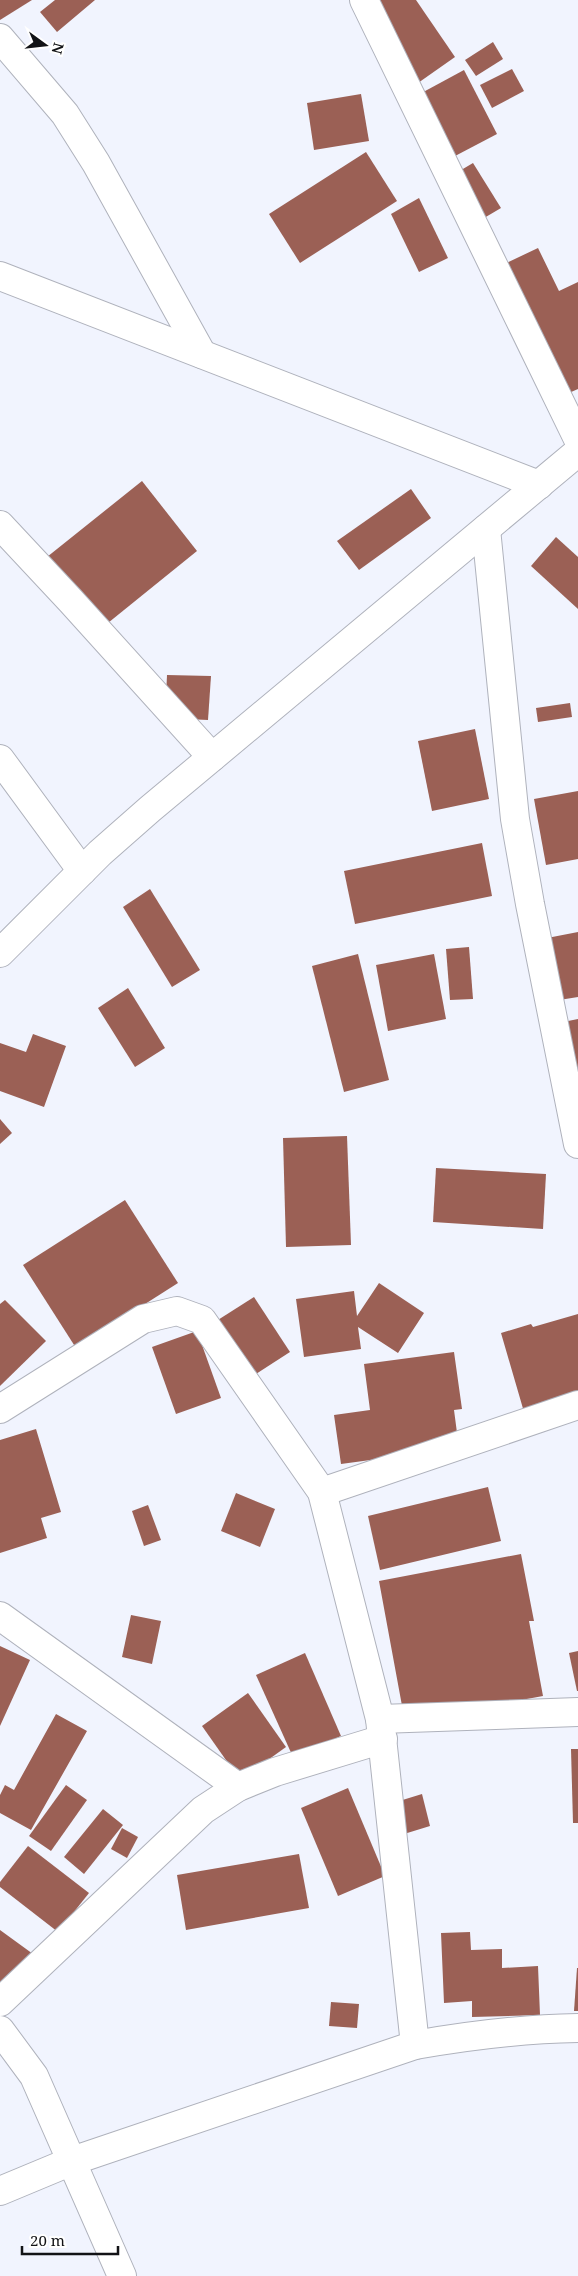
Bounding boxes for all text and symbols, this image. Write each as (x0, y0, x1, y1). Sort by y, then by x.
north arrow (20, 20, 70, 70)
text: N (47, 41, 69, 56)
scale bar (22, 2224, 119, 2256)
text: 20 m (30, 2230, 65, 2250)

